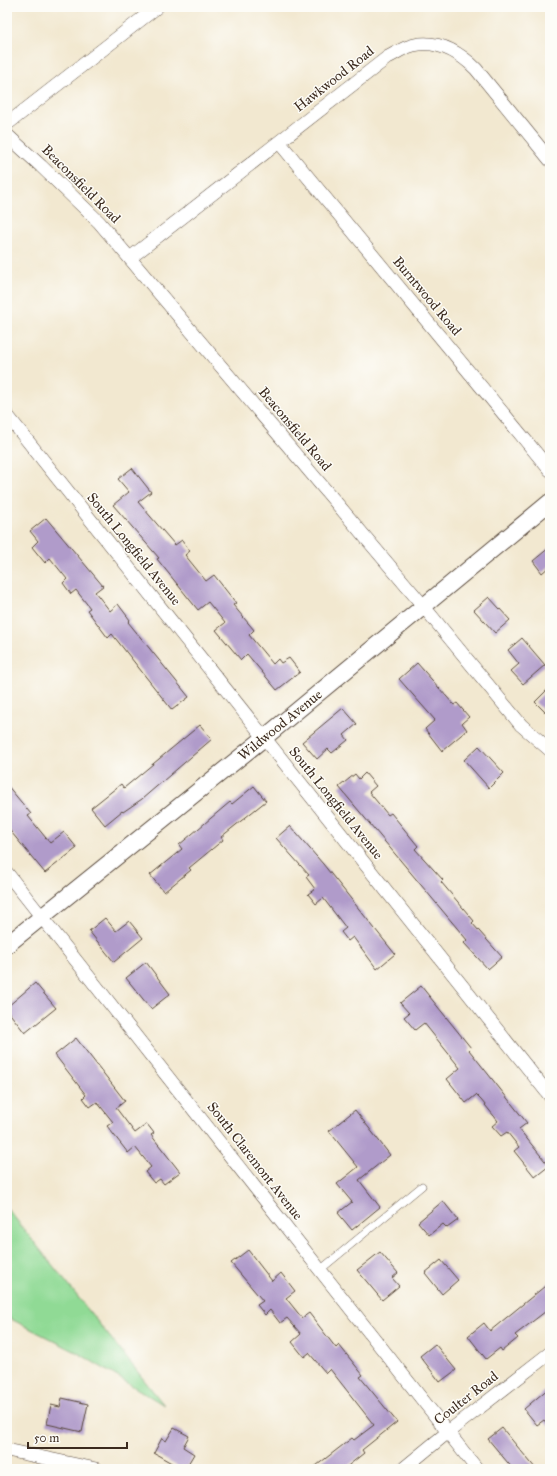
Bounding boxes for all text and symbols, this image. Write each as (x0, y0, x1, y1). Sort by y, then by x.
street label: Hawkwood Road (291, 43, 377, 115)
street label: Beaconsfield Road (38, 141, 124, 227)
street label: Burntwood Road (389, 253, 465, 339)
street label: Beaconsfield Road (255, 384, 335, 474)
street label: South Longfield Avenue (83, 489, 185, 609)
street label: Wildwood Avenue (234, 686, 326, 764)
street label: South Longfield Avenue (285, 743, 387, 863)
street label: South Claremont Avenue (204, 1099, 306, 1224)
street label: Coulter Road (431, 1368, 501, 1428)
scale bar (28, 1424, 127, 1450)
text: 50 m (34, 1431, 59, 1445)

